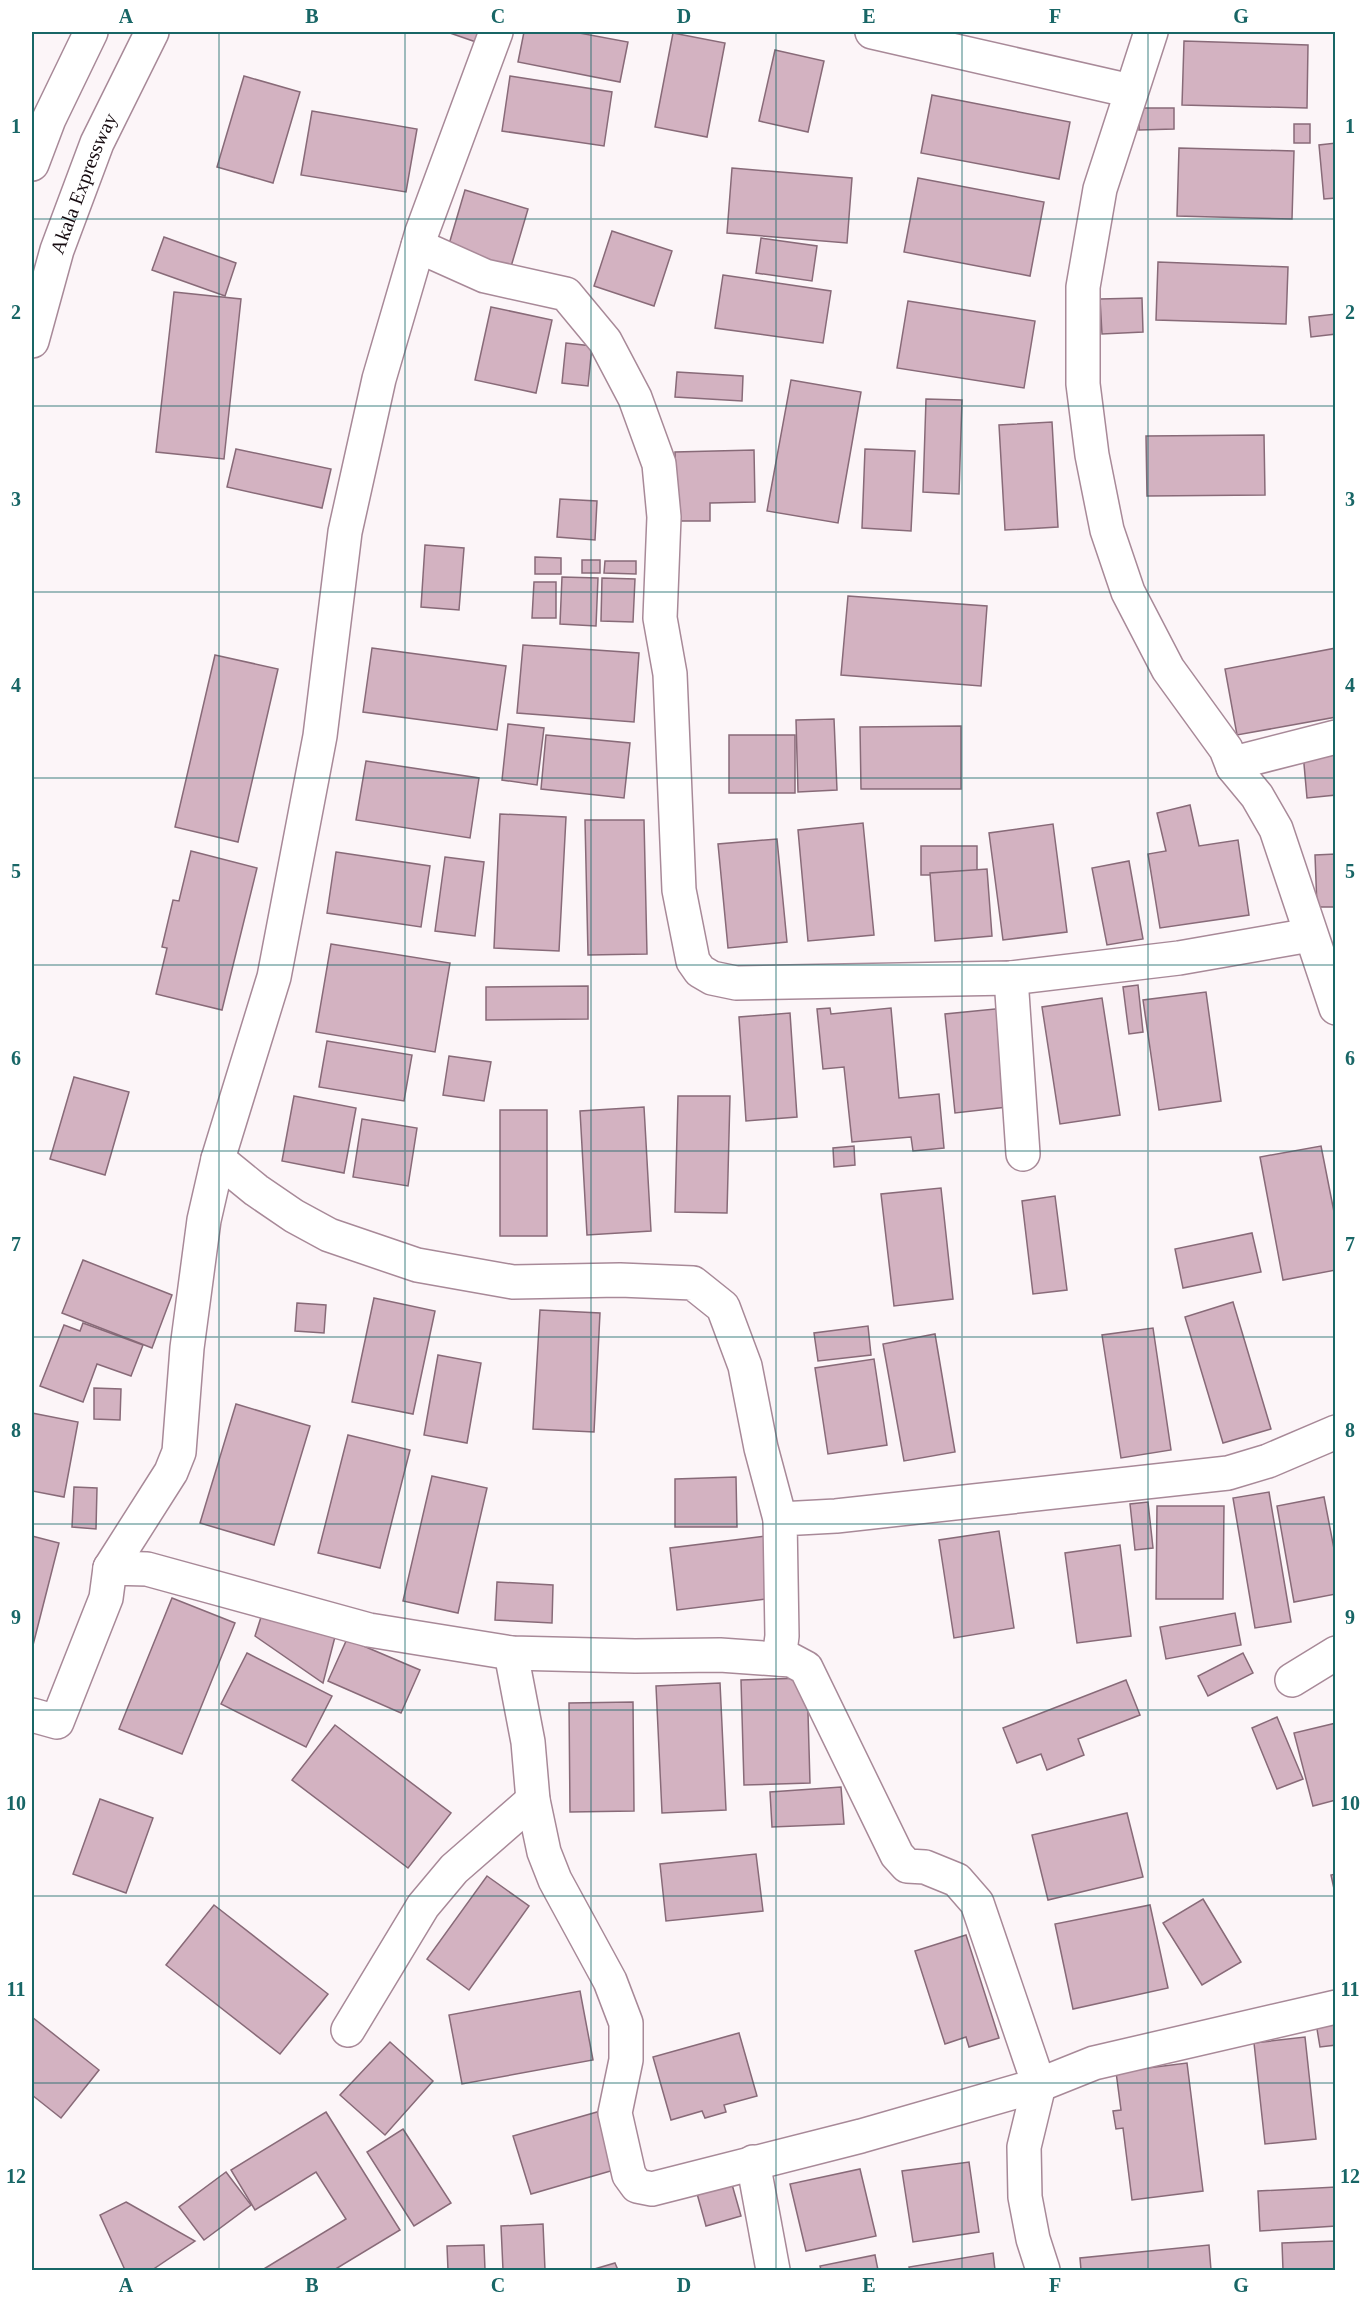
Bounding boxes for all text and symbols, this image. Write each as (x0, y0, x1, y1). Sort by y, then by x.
text: A (119, 5, 134, 27)
text: B (305, 5, 319, 27)
text: C (491, 5, 505, 27)
text: D (677, 5, 691, 27)
text: E (862, 5, 876, 27)
text: F (1049, 5, 1061, 27)
text: G (1233, 5, 1249, 27)
street label: Akala Expressway (46, 109, 122, 257)
text: 1 (11, 115, 21, 137)
text: 1 (1345, 115, 1355, 137)
text: 2 (11, 301, 21, 323)
text: 2 (1345, 301, 1355, 323)
text: 3 (11, 488, 21, 510)
text: 3 (1345, 488, 1355, 510)
text: 4 (11, 674, 21, 696)
text: 4 (1345, 674, 1355, 696)
text: 5 (11, 860, 21, 882)
text: 5 (1345, 860, 1355, 882)
text: 6 (11, 1047, 21, 1069)
text: 6 (1345, 1047, 1355, 1069)
text: 7 (11, 1233, 21, 1255)
text: 7 (1345, 1233, 1355, 1255)
text: 8 (11, 1419, 21, 1441)
text: 8 (1345, 1419, 1355, 1441)
text: 9 (11, 1606, 21, 1628)
text: 9 (1345, 1606, 1355, 1628)
text: 10 (6, 1792, 26, 1814)
text: 10 (1340, 1792, 1360, 1814)
text: 11 (7, 1978, 25, 2000)
text: 11 (1341, 1978, 1359, 2000)
text: 12 (6, 2165, 26, 2187)
text: 12 (1340, 2165, 1360, 2187)
text: A (119, 2274, 134, 2296)
text: B (305, 2274, 319, 2296)
text: C (491, 2274, 505, 2296)
text: D (677, 2274, 691, 2296)
text: E (862, 2274, 876, 2296)
text: F (1049, 2274, 1061, 2296)
text: G (1233, 2274, 1249, 2296)

